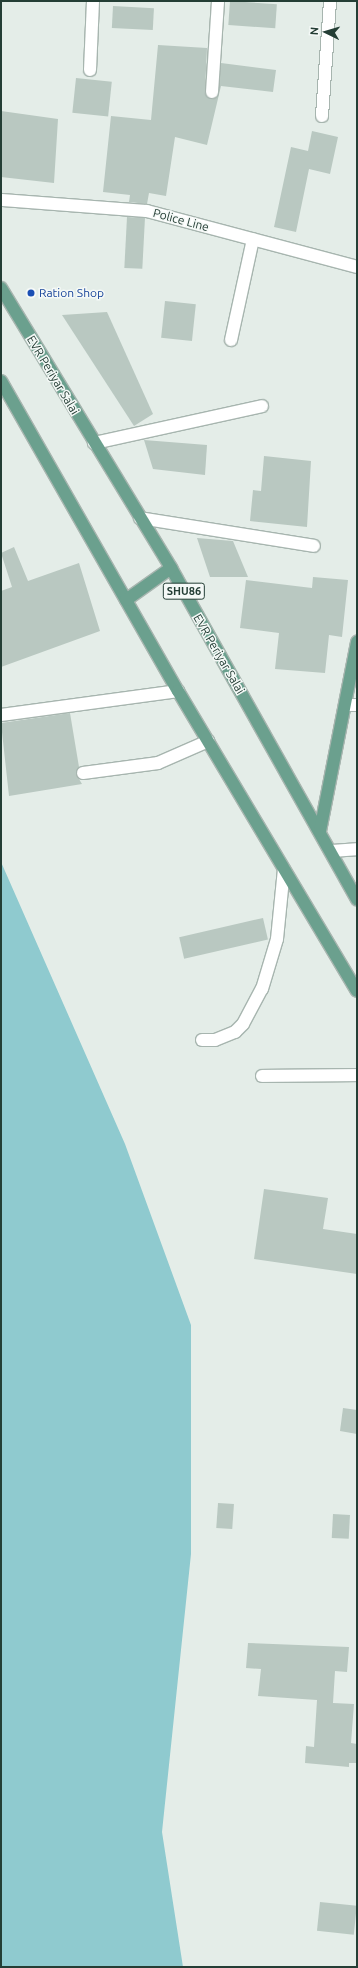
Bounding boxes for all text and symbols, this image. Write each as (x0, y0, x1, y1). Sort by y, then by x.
north arrow (306, 12, 346, 52)
text: N (308, 26, 320, 36)
street label: Police Line (151, 206, 211, 234)
place label: Ration Shop (39, 286, 104, 300)
marker: Ration Shop (26, 288, 36, 298)
street label: EVR Periyar Salai (24, 333, 82, 417)
road number: SHU86 (162, 582, 206, 600)
street label: EVR Periyar Salai (190, 612, 248, 696)

